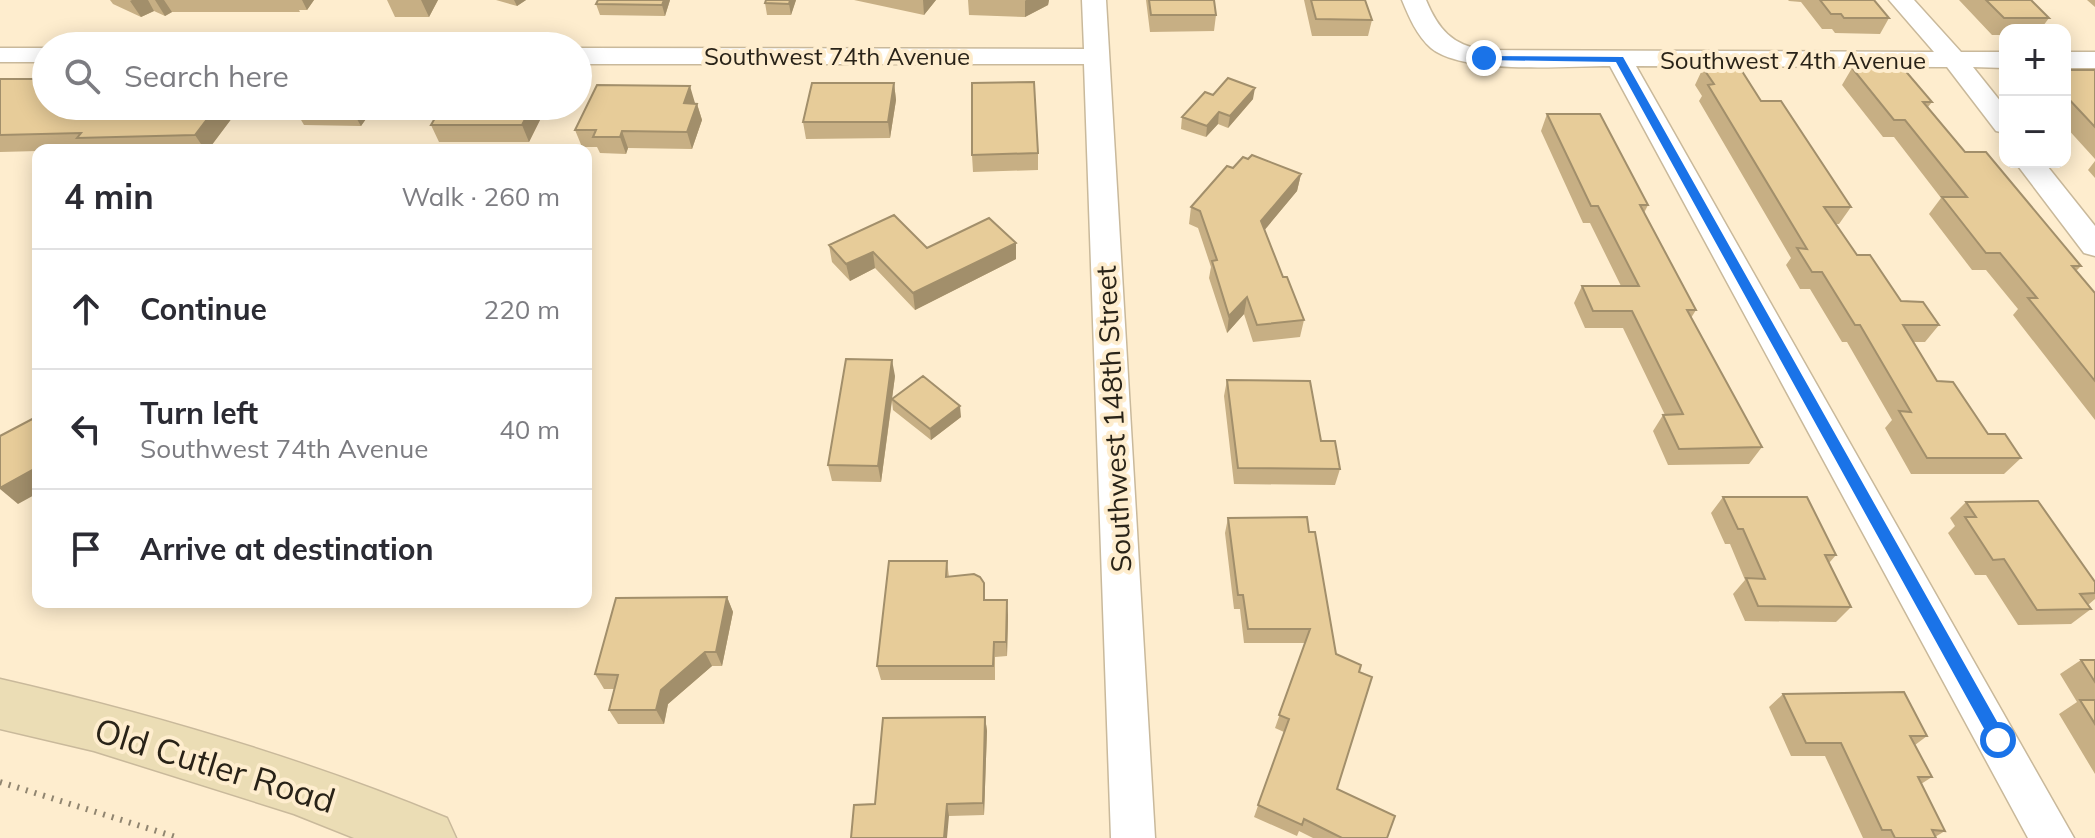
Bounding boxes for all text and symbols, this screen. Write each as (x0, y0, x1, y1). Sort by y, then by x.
map controls (1999, 24, 2071, 168)
button: + (1999, 24, 2071, 96)
search box (32, 32, 592, 120)
route end (1466, 40, 1502, 76)
street label: Southwest 74th Avenue (704, 41, 970, 71)
street label: Southwest 74th Avenue (1660, 45, 1926, 75)
icon: search (60, 54, 104, 98)
text: Search here (124, 57, 289, 95)
button: − (1999, 96, 2071, 168)
text: 4 min (64, 175, 154, 218)
text: Walk · 260 m (401, 180, 560, 213)
street label: Southwest 148th Street (1087, 264, 1139, 573)
icon: ahead (64, 287, 108, 331)
text: Continue (140, 290, 267, 328)
text: 220 m (484, 293, 560, 326)
text: Turn left (140, 394, 258, 432)
icon: left (64, 407, 108, 451)
text: 40 m (499, 413, 560, 446)
text: Southwest 74th Avenue (140, 432, 428, 465)
icon: arrive (64, 527, 108, 571)
text: Arrive at destination (140, 530, 434, 568)
street label: Old Cutler Road (90, 708, 340, 822)
route start (1980, 722, 2016, 758)

